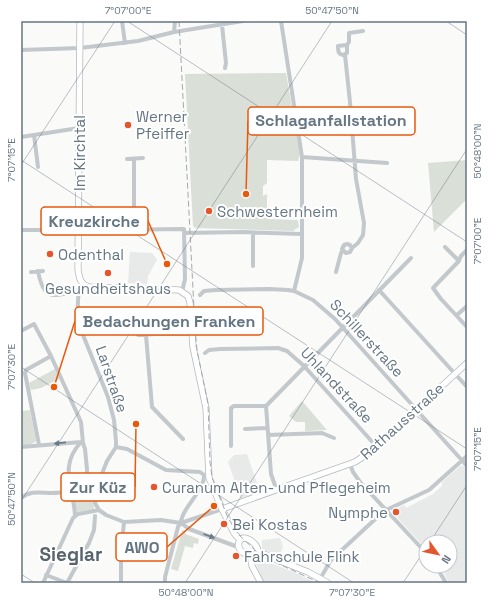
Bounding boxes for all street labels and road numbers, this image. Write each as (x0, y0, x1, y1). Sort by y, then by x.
street label: Im Kirchtal (70, 115, 89, 191)
street label: Schillerstraße (326, 295, 408, 381)
street label: Larstraße (92, 343, 132, 415)
street label: Uhlandstraße (297, 343, 377, 427)
street label: Rathausstraße (356, 378, 448, 464)

